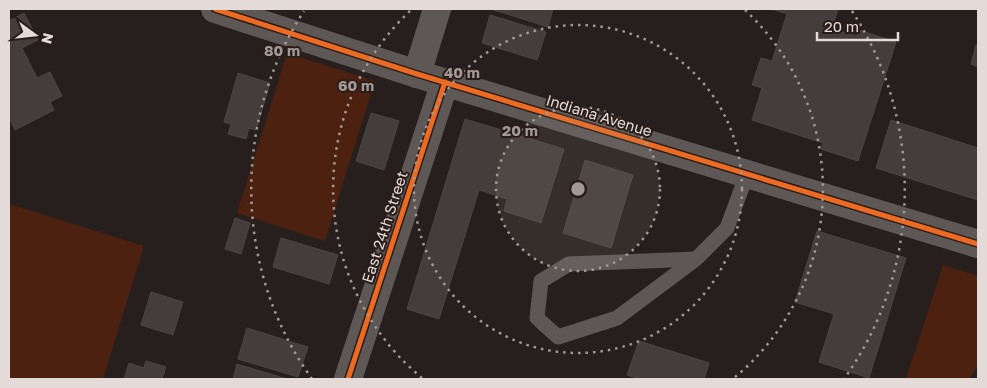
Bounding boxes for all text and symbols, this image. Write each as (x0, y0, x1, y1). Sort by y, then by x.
north arrow (10, 10, 60, 60)
scale bar (817, 10, 898, 42)
text: 20 m (824, 17, 859, 35)
text: N (38, 31, 58, 46)
text: 80 m (264, 41, 300, 59)
text: 40 m (444, 63, 480, 81)
text: 60 m (338, 76, 374, 94)
street label: Indiana Avenue (544, 90, 655, 140)
text: 20 m (502, 121, 538, 139)
street label: East 24th Street (358, 169, 411, 285)
centre of rings (569, 180, 587, 198)

